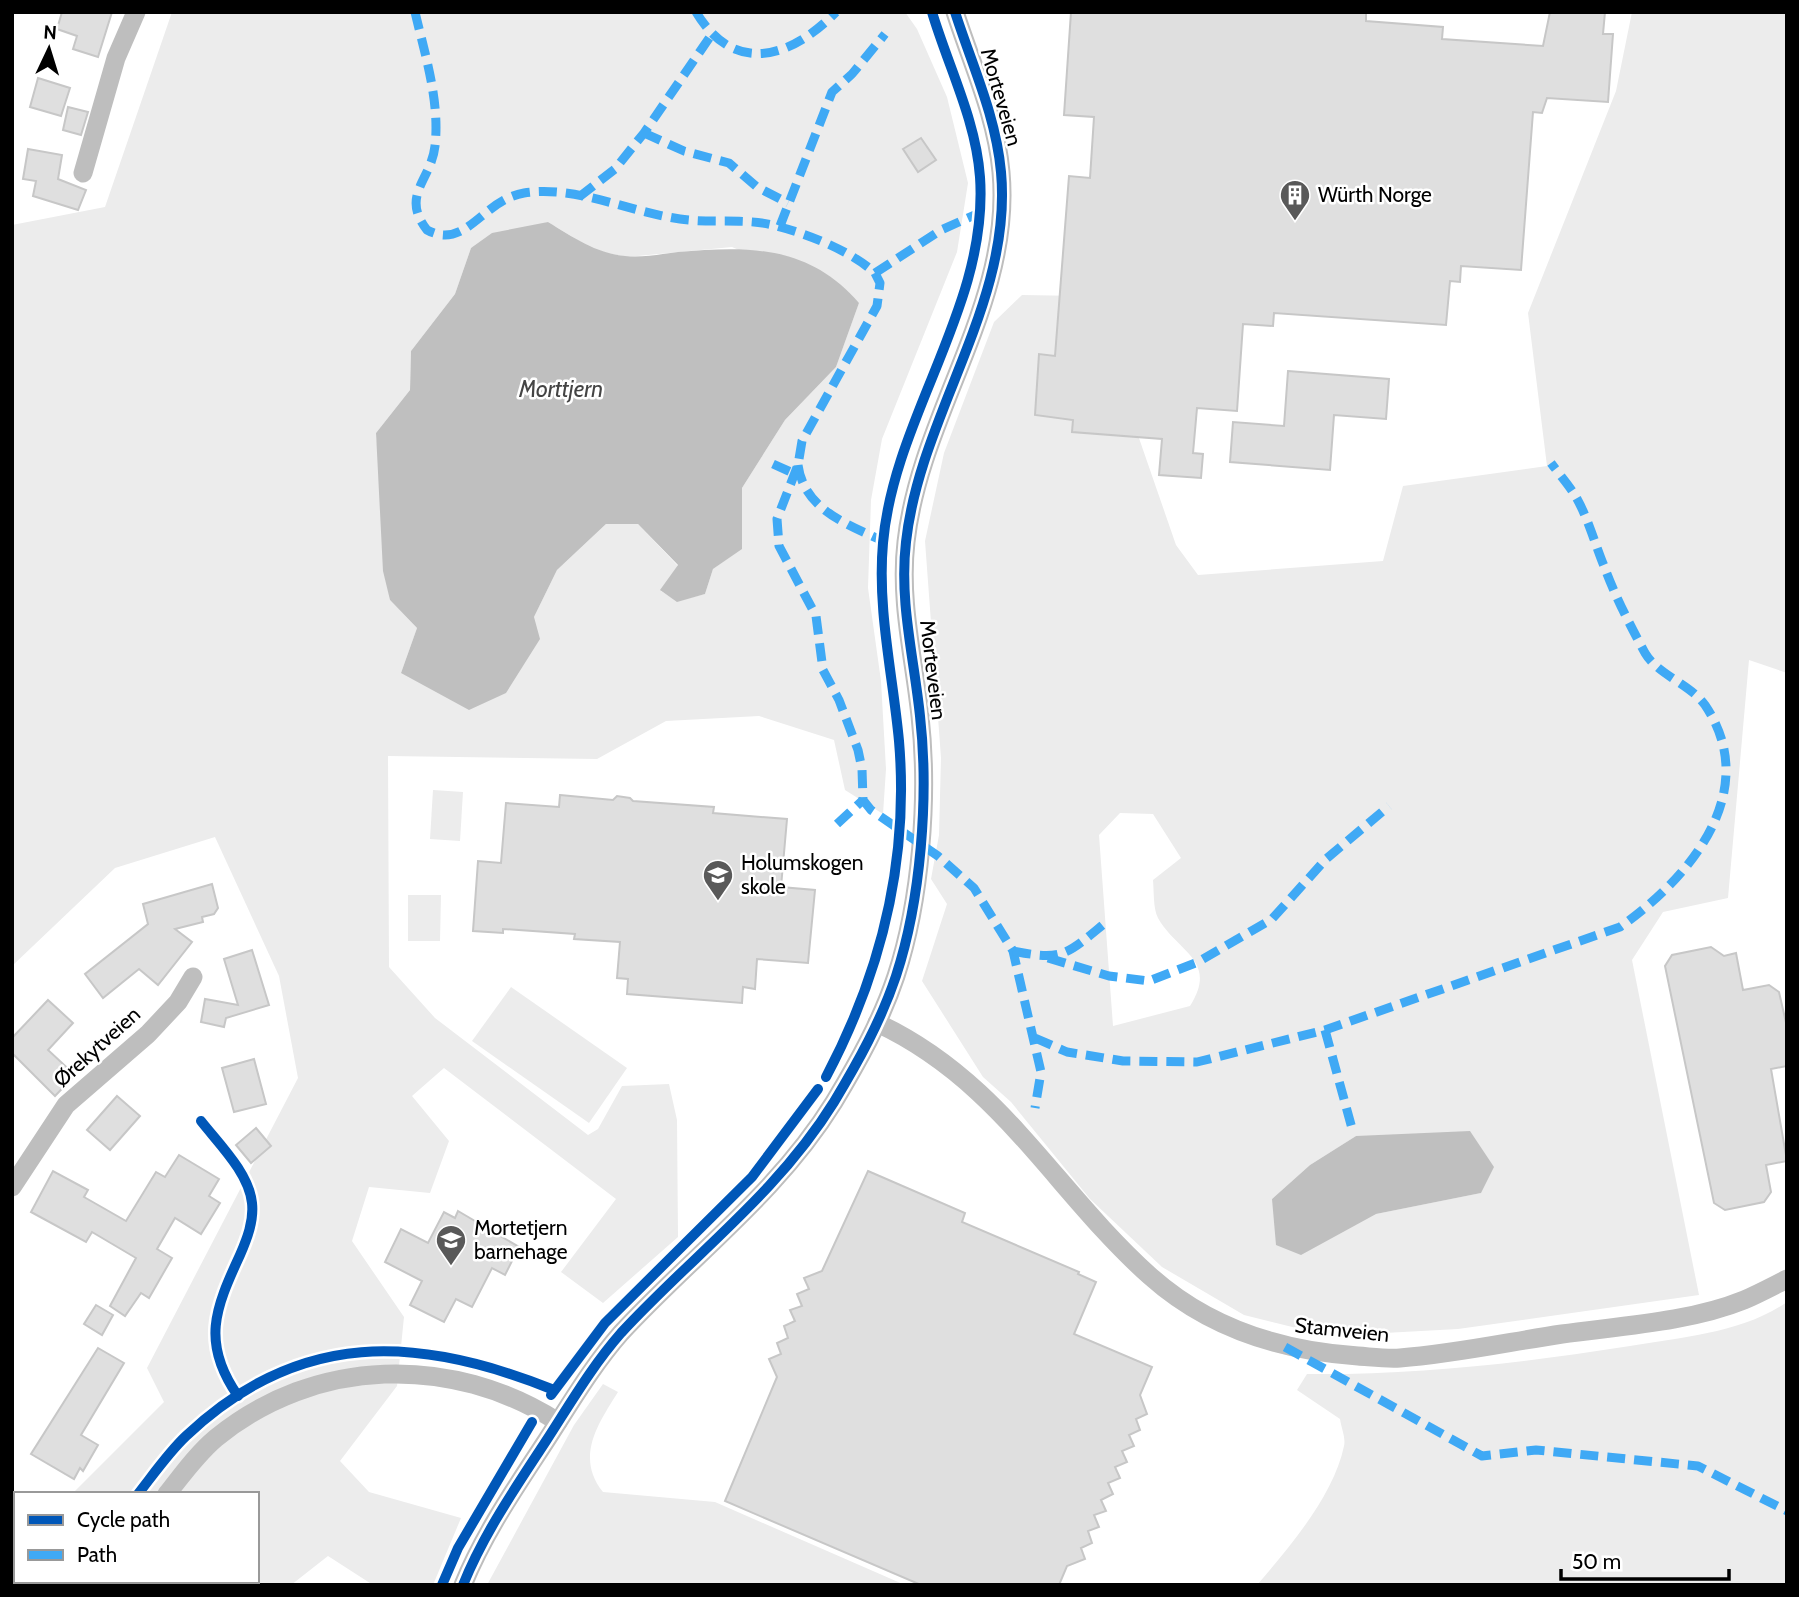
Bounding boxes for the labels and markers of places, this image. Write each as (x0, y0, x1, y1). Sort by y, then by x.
building icon: Würth Norge (1278, 178, 1312, 222)
place label: Würth Norge (1318, 182, 1432, 207)
place label: Holumskogen skole (741, 850, 864, 899)
school or university icon: Holumskogen skole (701, 858, 735, 902)
place label: Mortetjern barnehage (474, 1215, 568, 1264)
school or university icon: Mortetjern barnehage (434, 1223, 468, 1267)

